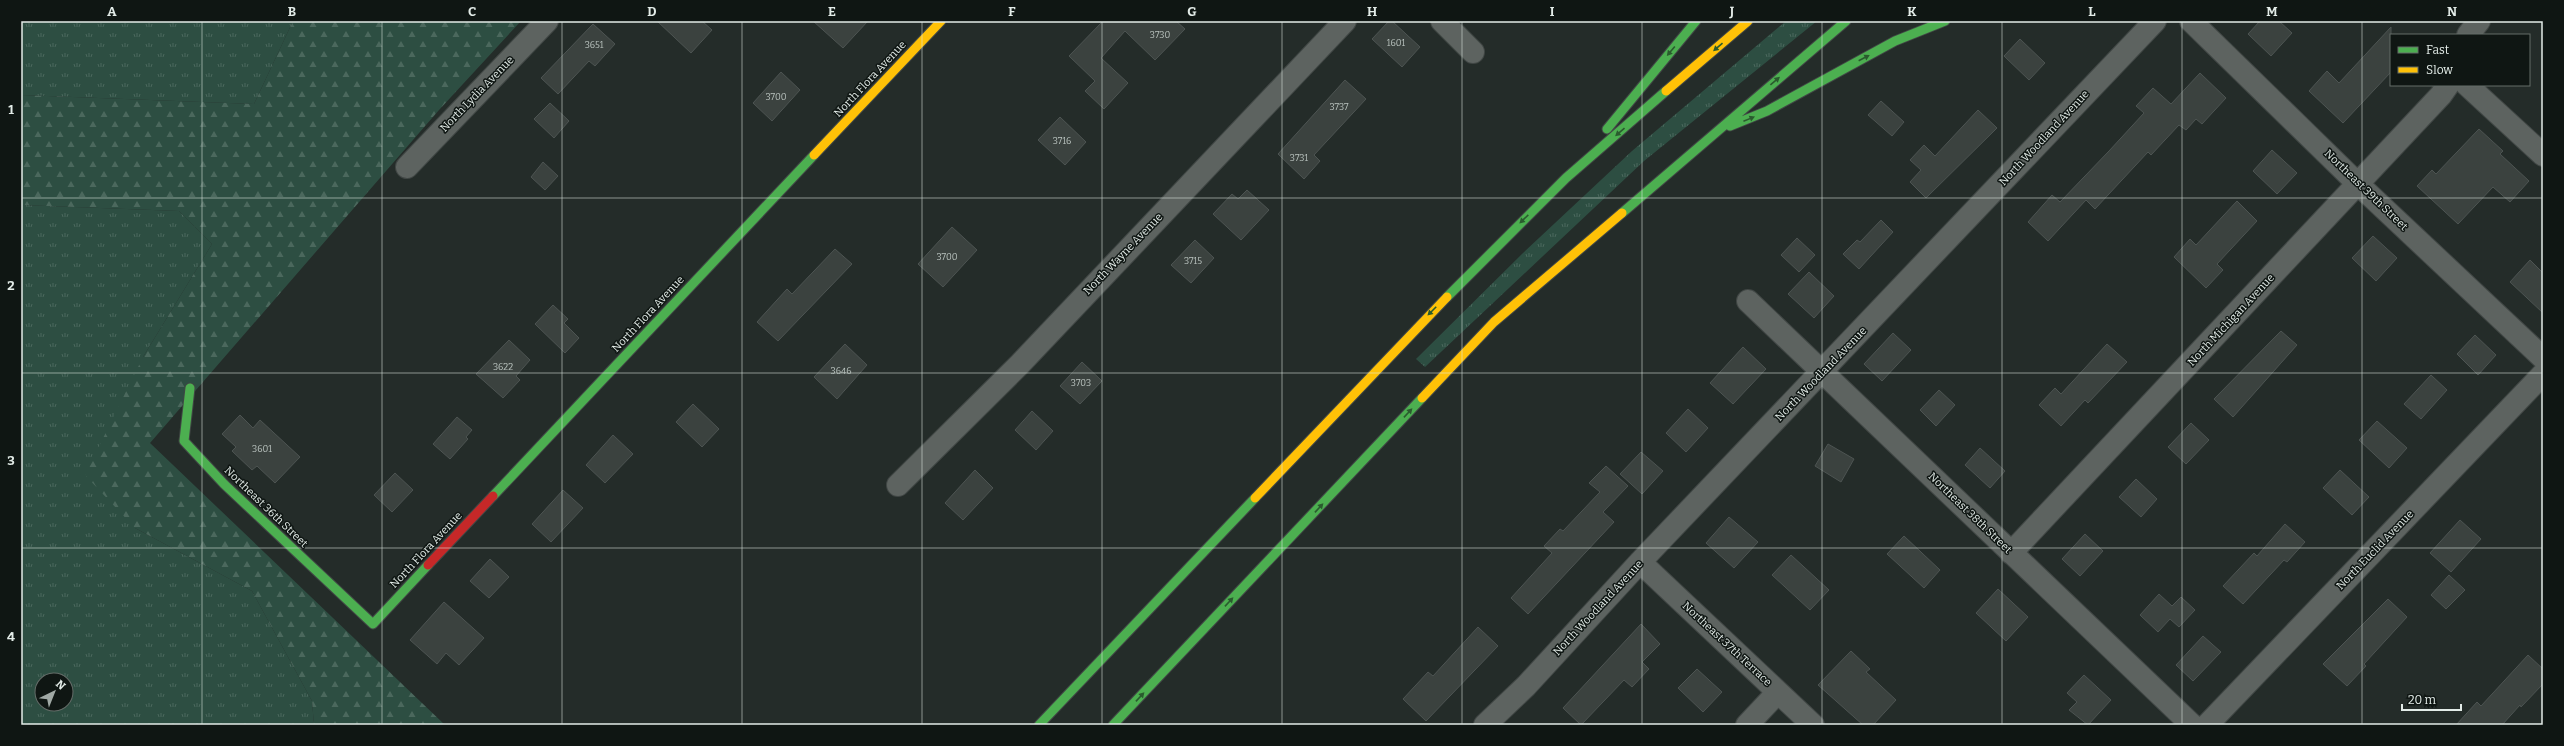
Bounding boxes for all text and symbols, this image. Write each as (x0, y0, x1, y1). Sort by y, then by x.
text: A (107, 4, 117, 19)
text: B (288, 4, 296, 19)
text: C (468, 4, 476, 19)
text: D (647, 4, 657, 19)
text: E (828, 4, 836, 19)
text: F (1008, 4, 1016, 19)
text: G (1187, 4, 1197, 19)
text: H (1367, 4, 1377, 19)
text: I (1550, 4, 1555, 19)
text: J (1729, 4, 1735, 19)
text: K (1907, 4, 1917, 19)
text: L (2088, 4, 2096, 19)
text: M (2266, 4, 2278, 19)
text: N (2447, 4, 2457, 19)
house number: 3730 (1150, 30, 1170, 40)
legend (2390, 34, 2530, 86)
street label: North Flora Avenue (831, 38, 909, 120)
house number: 1601 (1387, 38, 1406, 48)
house number: 3651 (585, 40, 604, 50)
one-way arrow (1713, 42, 1724, 51)
text: Fast (2426, 43, 2450, 57)
one-way arrow (1667, 46, 1676, 56)
street label: North Lydia Avenue (437, 53, 517, 135)
one-way arrow (1858, 55, 1869, 61)
text: Slow (2426, 63, 2453, 77)
one-way arrow (1769, 77, 1780, 86)
street label: North Woodland Avenue (1996, 88, 2092, 188)
house number: 3700 (765, 92, 787, 102)
text: 1 (8, 102, 14, 117)
house number: 3737 (1329, 102, 1349, 112)
one-way arrow (1743, 115, 1755, 121)
one-way arrow (1615, 127, 1625, 136)
house number: 3716 (1053, 136, 1071, 146)
street label: Northeast 39th Street (2322, 147, 2410, 233)
house number: 3731 (1290, 153, 1308, 163)
street label: North Wayne Avenue (1081, 211, 1165, 297)
one-way arrow (1519, 214, 1529, 224)
house number: 3700 (936, 252, 958, 262)
house number: 3715 (1184, 256, 1202, 266)
street label: North Michigan Avenue (2185, 271, 2277, 369)
street label: North Flora Avenue (609, 273, 687, 355)
text: 2 (7, 278, 15, 293)
one-way arrow (1427, 306, 1437, 316)
street label: North Woodland Avenue (1773, 324, 1869, 424)
house number: 3622 (493, 362, 513, 372)
house number: 3646 (831, 366, 851, 376)
house number: 3703 (1071, 378, 1091, 388)
one-way arrow (1403, 408, 1413, 418)
house number: 3601 (252, 444, 272, 454)
text: 3 (7, 453, 15, 468)
street label: Northeast 36th Street (222, 464, 310, 550)
street label: Northeast 38th Street (1926, 470, 2014, 556)
one-way arrow (1314, 503, 1324, 513)
street label: North Euclid Avenue (2334, 508, 2416, 592)
street label: North Flora Avenue (387, 509, 465, 591)
street label: North Woodland Avenue (1550, 558, 1646, 658)
one-way arrow (1225, 597, 1234, 607)
street label: Northeast 37th Terrace (1680, 599, 1774, 689)
text: 4 (7, 629, 15, 644)
north arrow (34, 672, 74, 712)
text: N (53, 677, 68, 693)
scale bar (2402, 686, 2461, 712)
one-way arrow (1135, 692, 1145, 702)
text: 20 m (2408, 693, 2437, 707)

